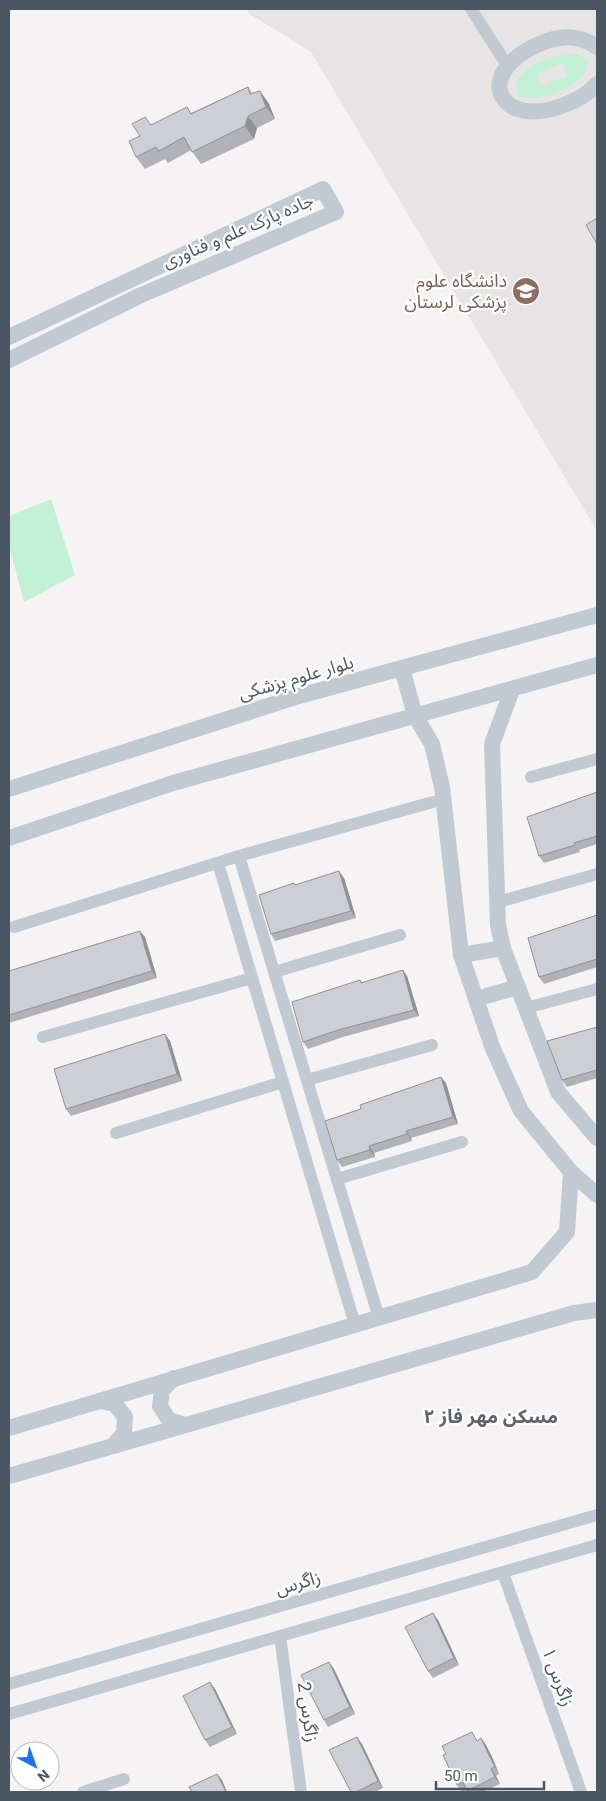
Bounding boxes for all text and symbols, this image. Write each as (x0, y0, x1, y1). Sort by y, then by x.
street label: جاده پارک علم و فناوری (159, 189, 318, 275)
place label: دانشگاه علوم پزشکی لرستان (404, 270, 507, 313)
school or university icon: دانشگاه علوم پزشکی لرستان (511, 276, 541, 306)
street label: بلوار علوم پزشکی (236, 651, 357, 708)
district label: مسکن مهر فاز ۲ (424, 1405, 558, 1428)
street label: زاگرس (273, 1566, 323, 1600)
street label: زاگرس ۱ (537, 1645, 579, 1709)
street label: زاگرس 2 (293, 1680, 323, 1744)
north arrow (10, 1741, 60, 1791)
scale bar (436, 1758, 544, 1790)
text: N (35, 1767, 53, 1785)
text: 50 m (444, 1767, 478, 1785)

